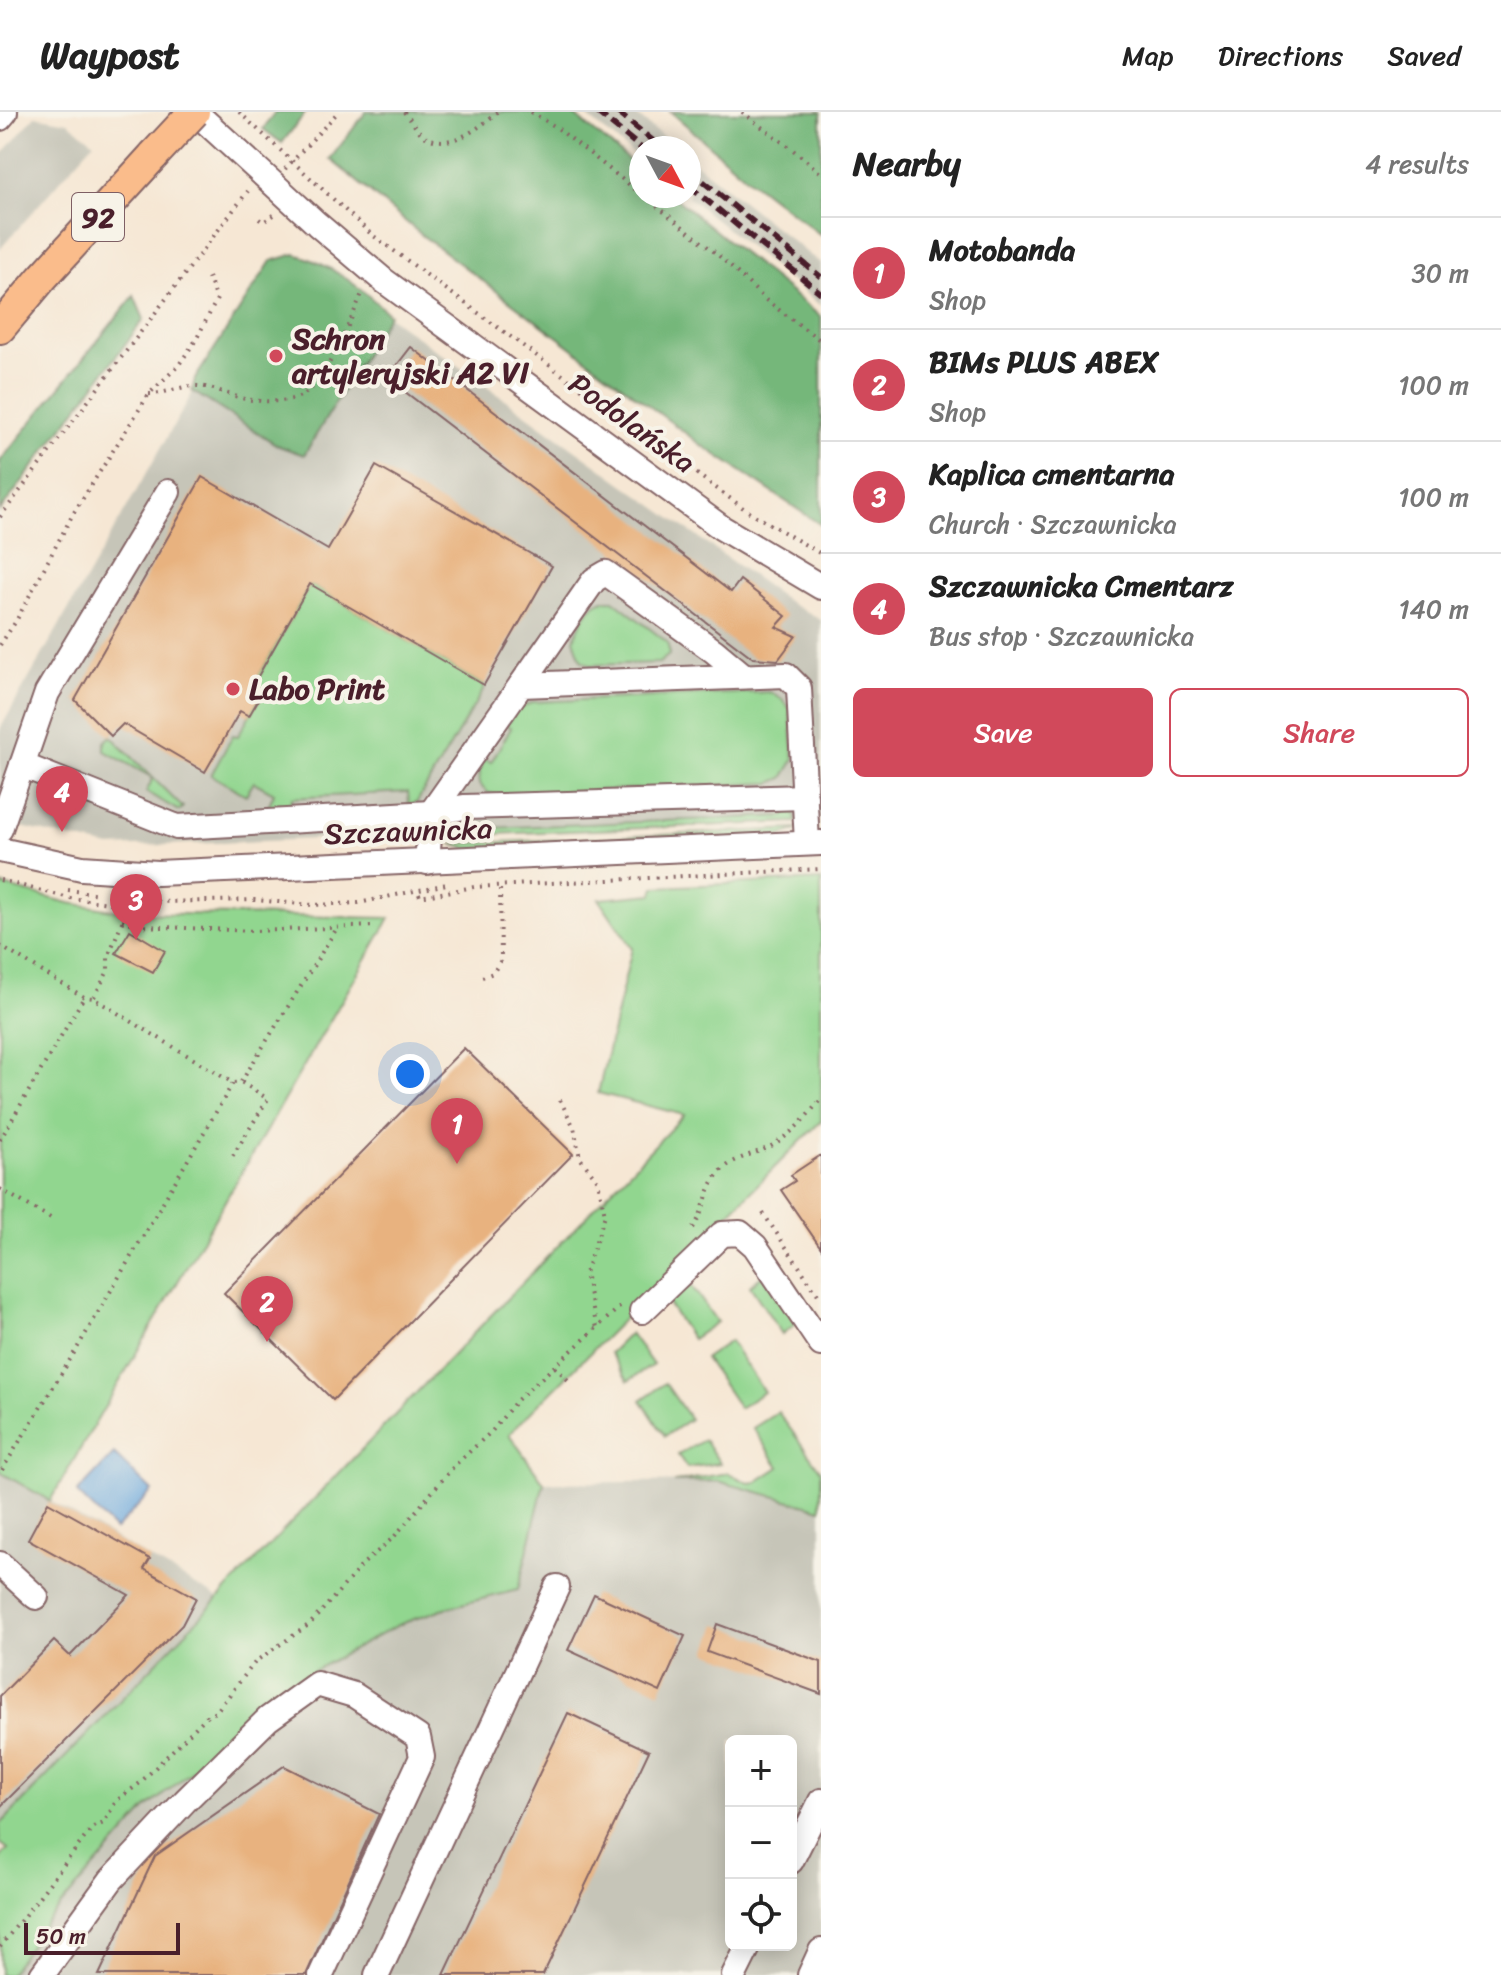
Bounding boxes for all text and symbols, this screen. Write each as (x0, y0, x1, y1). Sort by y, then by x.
text: Waypost (40, 22, 180, 89)
text: Map (1122, 31, 1174, 80)
text: Directions (1218, 31, 1343, 80)
text: Saved (1387, 31, 1461, 80)
text: Nearby (853, 134, 961, 194)
north arrow (629, 136, 701, 208)
text: 4 results (1365, 141, 1469, 187)
road number: 92 (72, 193, 124, 241)
text: Motobanda (929, 223, 1075, 277)
text: 1 (873, 250, 885, 296)
text: 30 m (1412, 250, 1469, 296)
text: Shop (929, 277, 986, 323)
place label: Schron artyleryjski A2 VI (291, 312, 530, 400)
text: BIMs PLUS ABEX (929, 335, 1160, 389)
marker: Schron artyleryjski A2 VI (267, 347, 285, 365)
street label: Podolańska (556, 358, 708, 488)
text: 2 (871, 362, 887, 408)
text: 100 m (1398, 362, 1469, 408)
text: Shop (929, 389, 986, 435)
text: Kaplica cmentarna (929, 447, 1174, 501)
text: 3 (872, 474, 886, 520)
text: 100 m (1398, 474, 1469, 520)
text: Church · Szczawnicka (929, 501, 1177, 547)
text: Szczawnicka Cmentarz (929, 559, 1234, 613)
text: 4 (871, 586, 887, 632)
text: 140 m (1398, 586, 1469, 632)
text: Bus stop · Szczawnicka (929, 613, 1194, 659)
place label: Labo Print (249, 662, 385, 716)
marker: Labo Print (224, 680, 242, 698)
button: Save (853, 688, 1153, 777)
button: Share (1169, 688, 1469, 777)
pin: 4 (36, 766, 88, 832)
street label: Szczawnicka (323, 801, 493, 861)
pin: 3 (110, 874, 162, 940)
your location (390, 1054, 430, 1094)
pin: 1 (431, 1098, 483, 1164)
pin: 2 (241, 1276, 293, 1342)
map controls (725, 1735, 797, 1951)
button: + (725, 1735, 797, 1807)
button: − (725, 1807, 797, 1879)
button: locate (725, 1879, 797, 1951)
text: 50 m (36, 1917, 86, 1956)
scale bar (24, 1919, 180, 1955)

